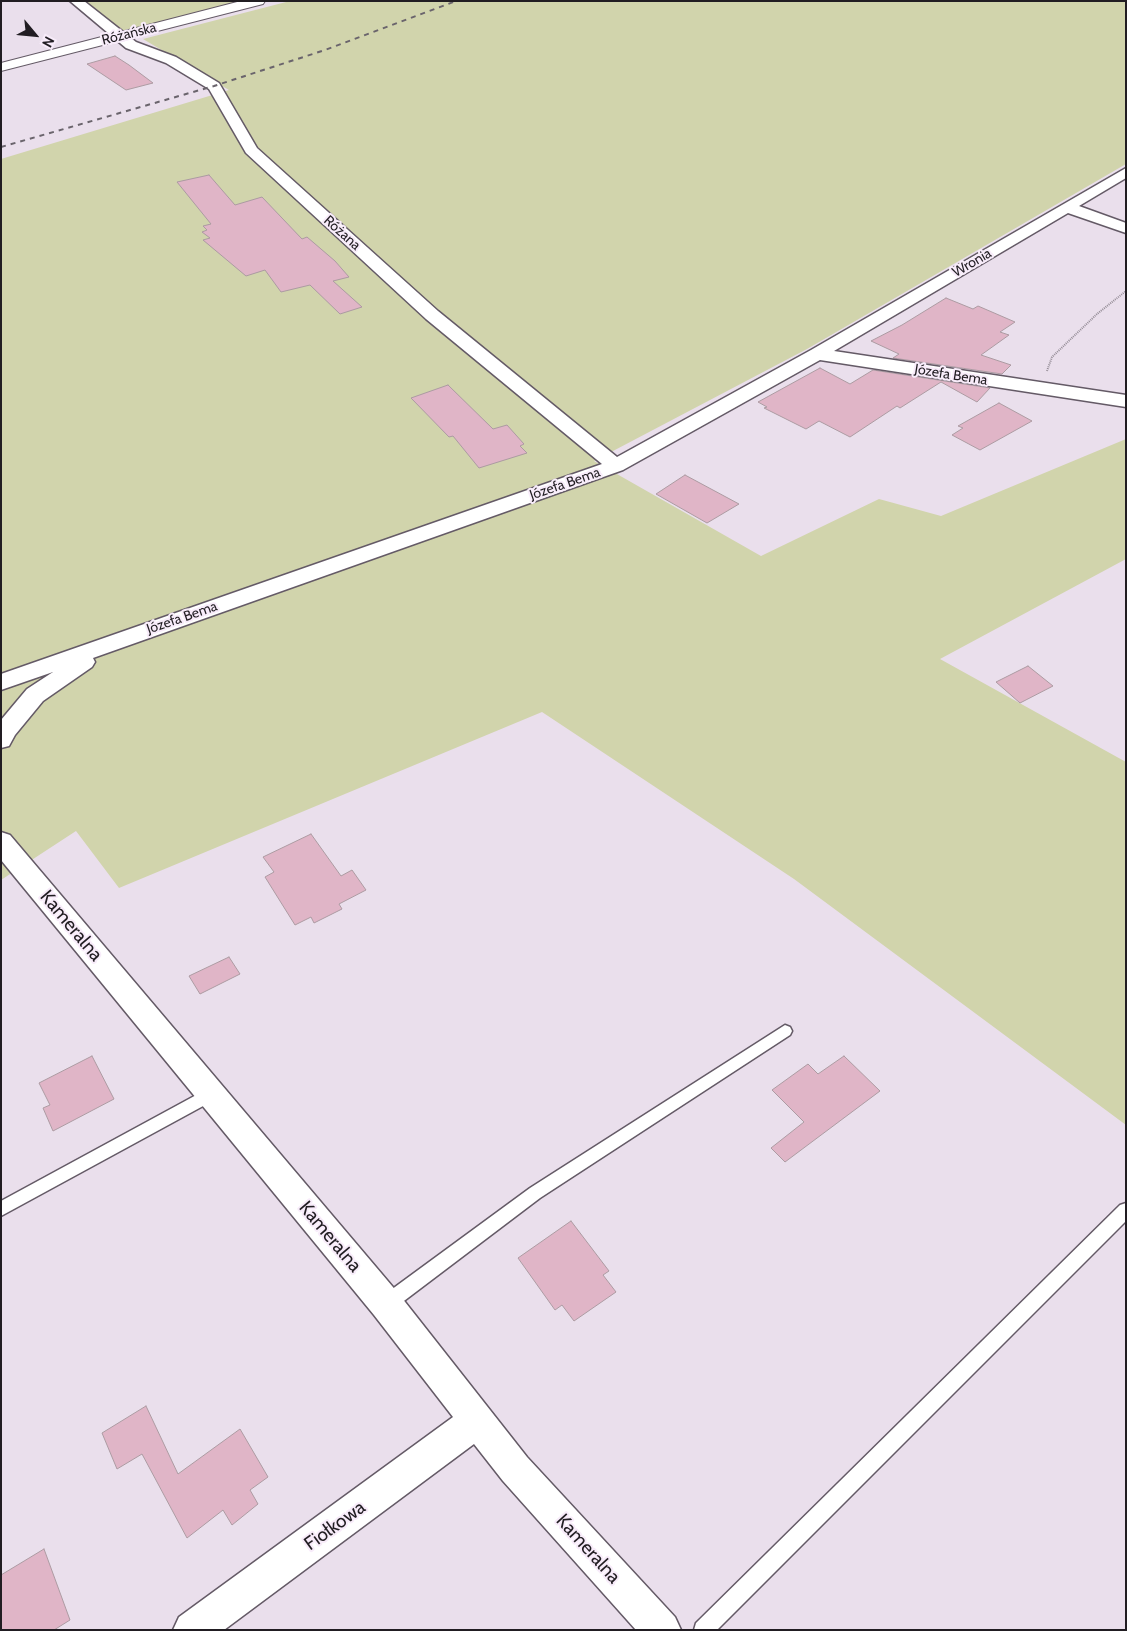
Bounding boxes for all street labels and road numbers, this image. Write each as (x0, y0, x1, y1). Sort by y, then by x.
street label: Różańska (100, 19, 158, 49)
street label: Różana (320, 212, 364, 254)
street label: Wronia (950, 245, 994, 281)
street label: Józefa Bema (913, 361, 989, 389)
street label: Józefa Bema (528, 464, 602, 504)
street label: Józefa Bema (145, 598, 219, 638)
street label: Kameralna (35, 886, 107, 966)
street label: Kameralna (294, 1197, 366, 1277)
street label: Fiołkowa (300, 1496, 370, 1556)
street label: Kameralna (551, 1510, 625, 1588)

